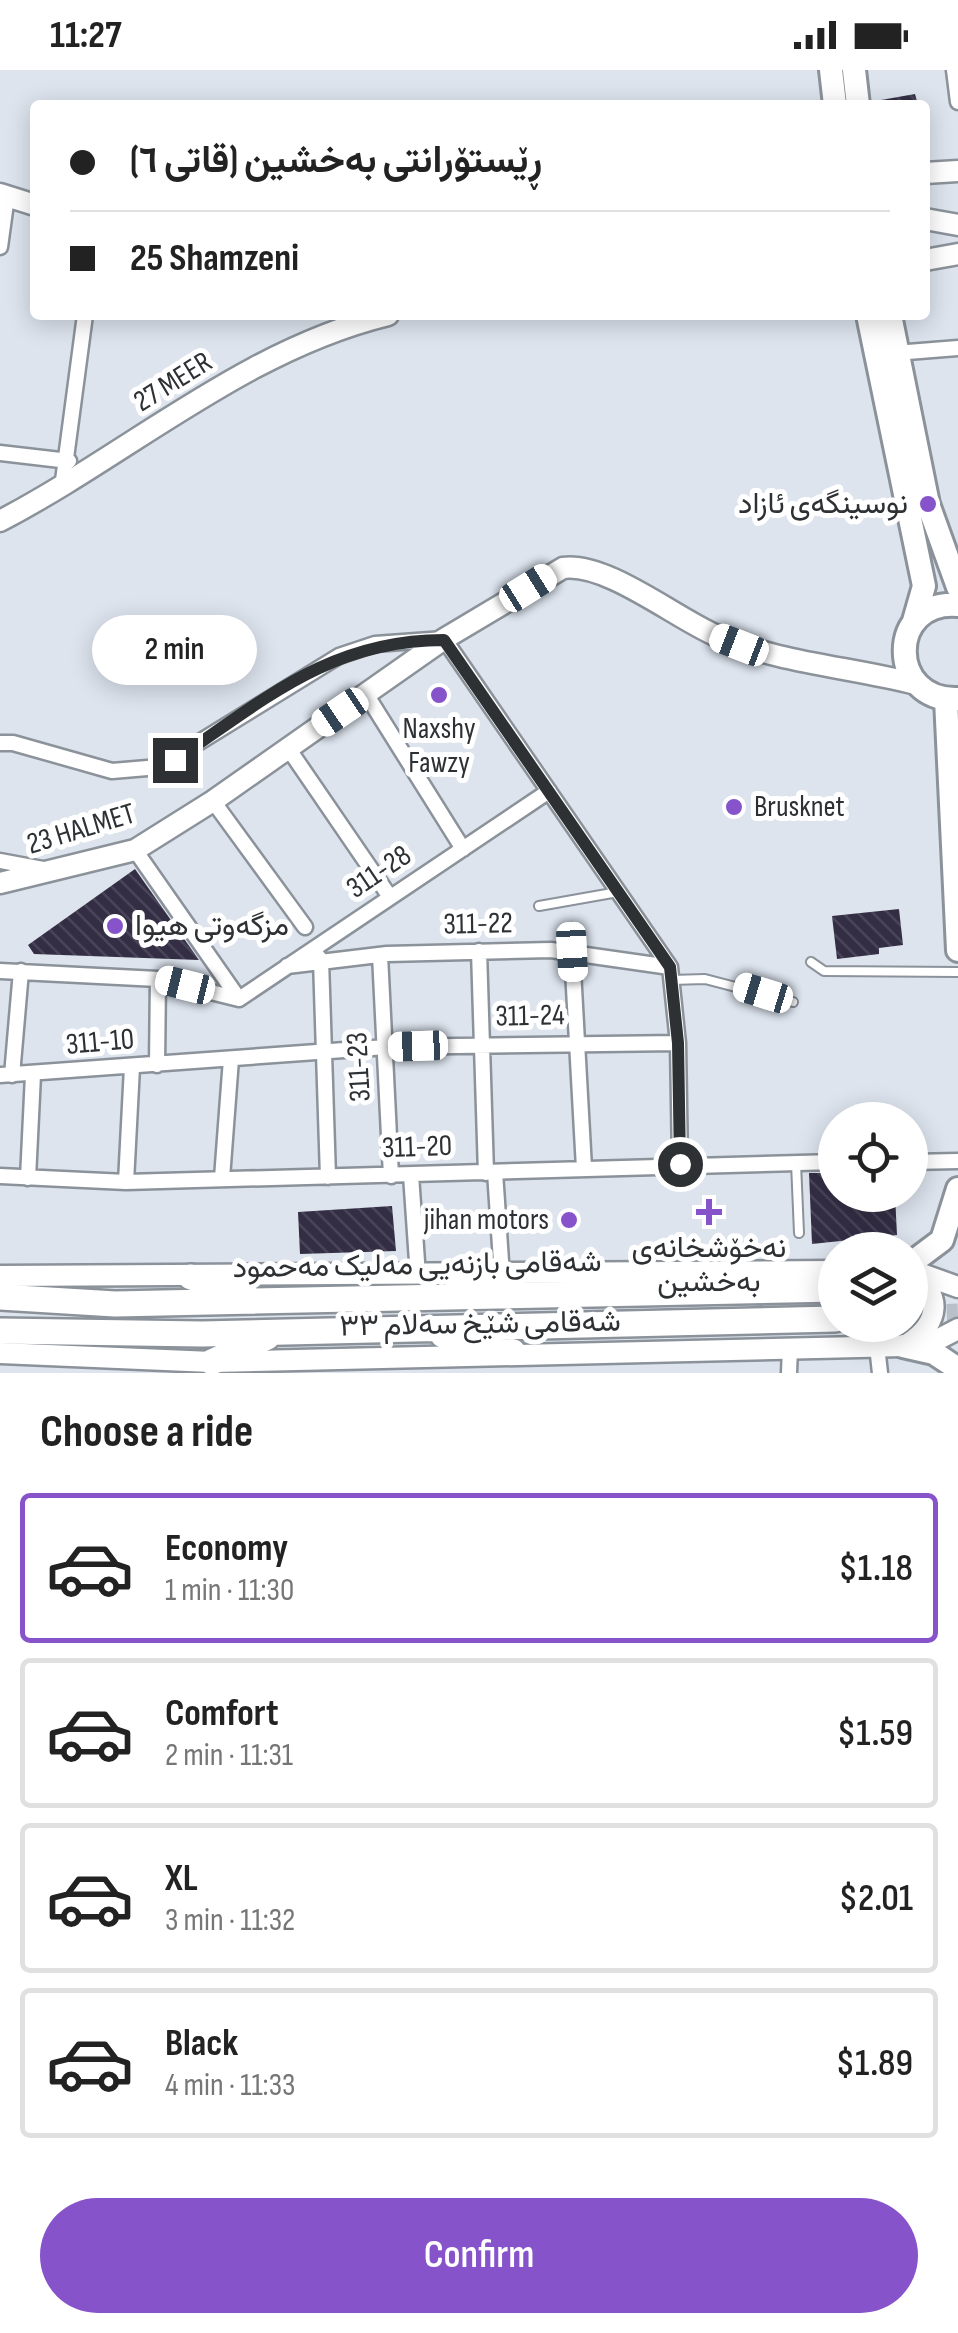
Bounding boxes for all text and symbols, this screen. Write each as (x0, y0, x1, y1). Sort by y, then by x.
text: 11:27 (50, 13, 122, 58)
text: ڕێستۆرانتی بە‌خشین (قاتی ٦) (130, 138, 542, 183)
text: 25 Shamzeni (130, 236, 299, 281)
street label: 27 MEER (127, 344, 219, 420)
place label: نوسینگەی ئازاد (738, 486, 908, 522)
marker: نوسینگەی ئازاد (917, 493, 939, 515)
car (495, 559, 561, 617)
callout: 2 min (92, 615, 258, 685)
car (706, 620, 772, 670)
text: 2 min (145, 630, 204, 669)
car (307, 683, 373, 741)
marker: Naxshy Fawzy (428, 684, 450, 706)
place label: Naxshy Fawzy (402, 711, 476, 781)
route end (153, 738, 198, 783)
place label: Brusknet (754, 789, 845, 825)
street label: 23 HALMET (23, 796, 139, 862)
marker: Brusknet (723, 796, 745, 818)
street label: 311-28 (340, 837, 418, 907)
street label: 311-22 (443, 905, 513, 943)
place label: مزگەوتی هیوا (135, 908, 289, 944)
marker: مزگەوتی هیوا (104, 915, 126, 937)
car (555, 921, 589, 983)
car (152, 963, 218, 1007)
car (730, 970, 796, 1016)
street label: 311-24 (495, 997, 565, 1035)
street label: 311-10 (64, 1021, 136, 1063)
car (387, 1030, 449, 1062)
street label: 311-23 (339, 1031, 379, 1103)
map controls (818, 1102, 928, 1342)
button: locate (818, 1102, 928, 1212)
street label: 311-20 (381, 1128, 453, 1166)
route start (658, 1142, 703, 1187)
marker: نەخۆشخانەی بەخشین (696, 1199, 722, 1225)
place label: jihan motors (423, 1202, 549, 1238)
marker: jihan motors (558, 1209, 580, 1231)
place label: نەخۆشخانەی بەخشین (632, 1230, 786, 1300)
button: layers (818, 1232, 928, 1342)
street label: شەقامی بازنەیی مەلیک مەحمود (232, 1244, 602, 1286)
street label: شەقامی شێخ سەلام ٣٣ (339, 1304, 621, 1345)
text: Choose a ride (40, 1405, 253, 1460)
icon: car (45, 1523, 135, 1613)
text: Economy (165, 1526, 288, 1571)
text: $1.18 (839, 1546, 913, 1591)
text: 1 min · 11:30 (165, 1571, 294, 1610)
icon: car (45, 1688, 135, 1778)
text: Comfort (165, 1691, 279, 1736)
text: $1.59 (837, 1711, 913, 1756)
text: 2 min · 11:31 (165, 1736, 293, 1775)
icon: car (45, 1853, 135, 1943)
text: XL (165, 1856, 198, 1901)
text: $2.01 (839, 1876, 913, 1921)
text: 3 min · 11:32 (165, 1901, 295, 1940)
icon: car (45, 2018, 135, 2108)
text: Black (165, 2021, 238, 2066)
text: $1.89 (836, 2041, 913, 2086)
text: 4 min · 11:33 (165, 2066, 296, 2105)
button: Confirm (40, 2198, 918, 2313)

